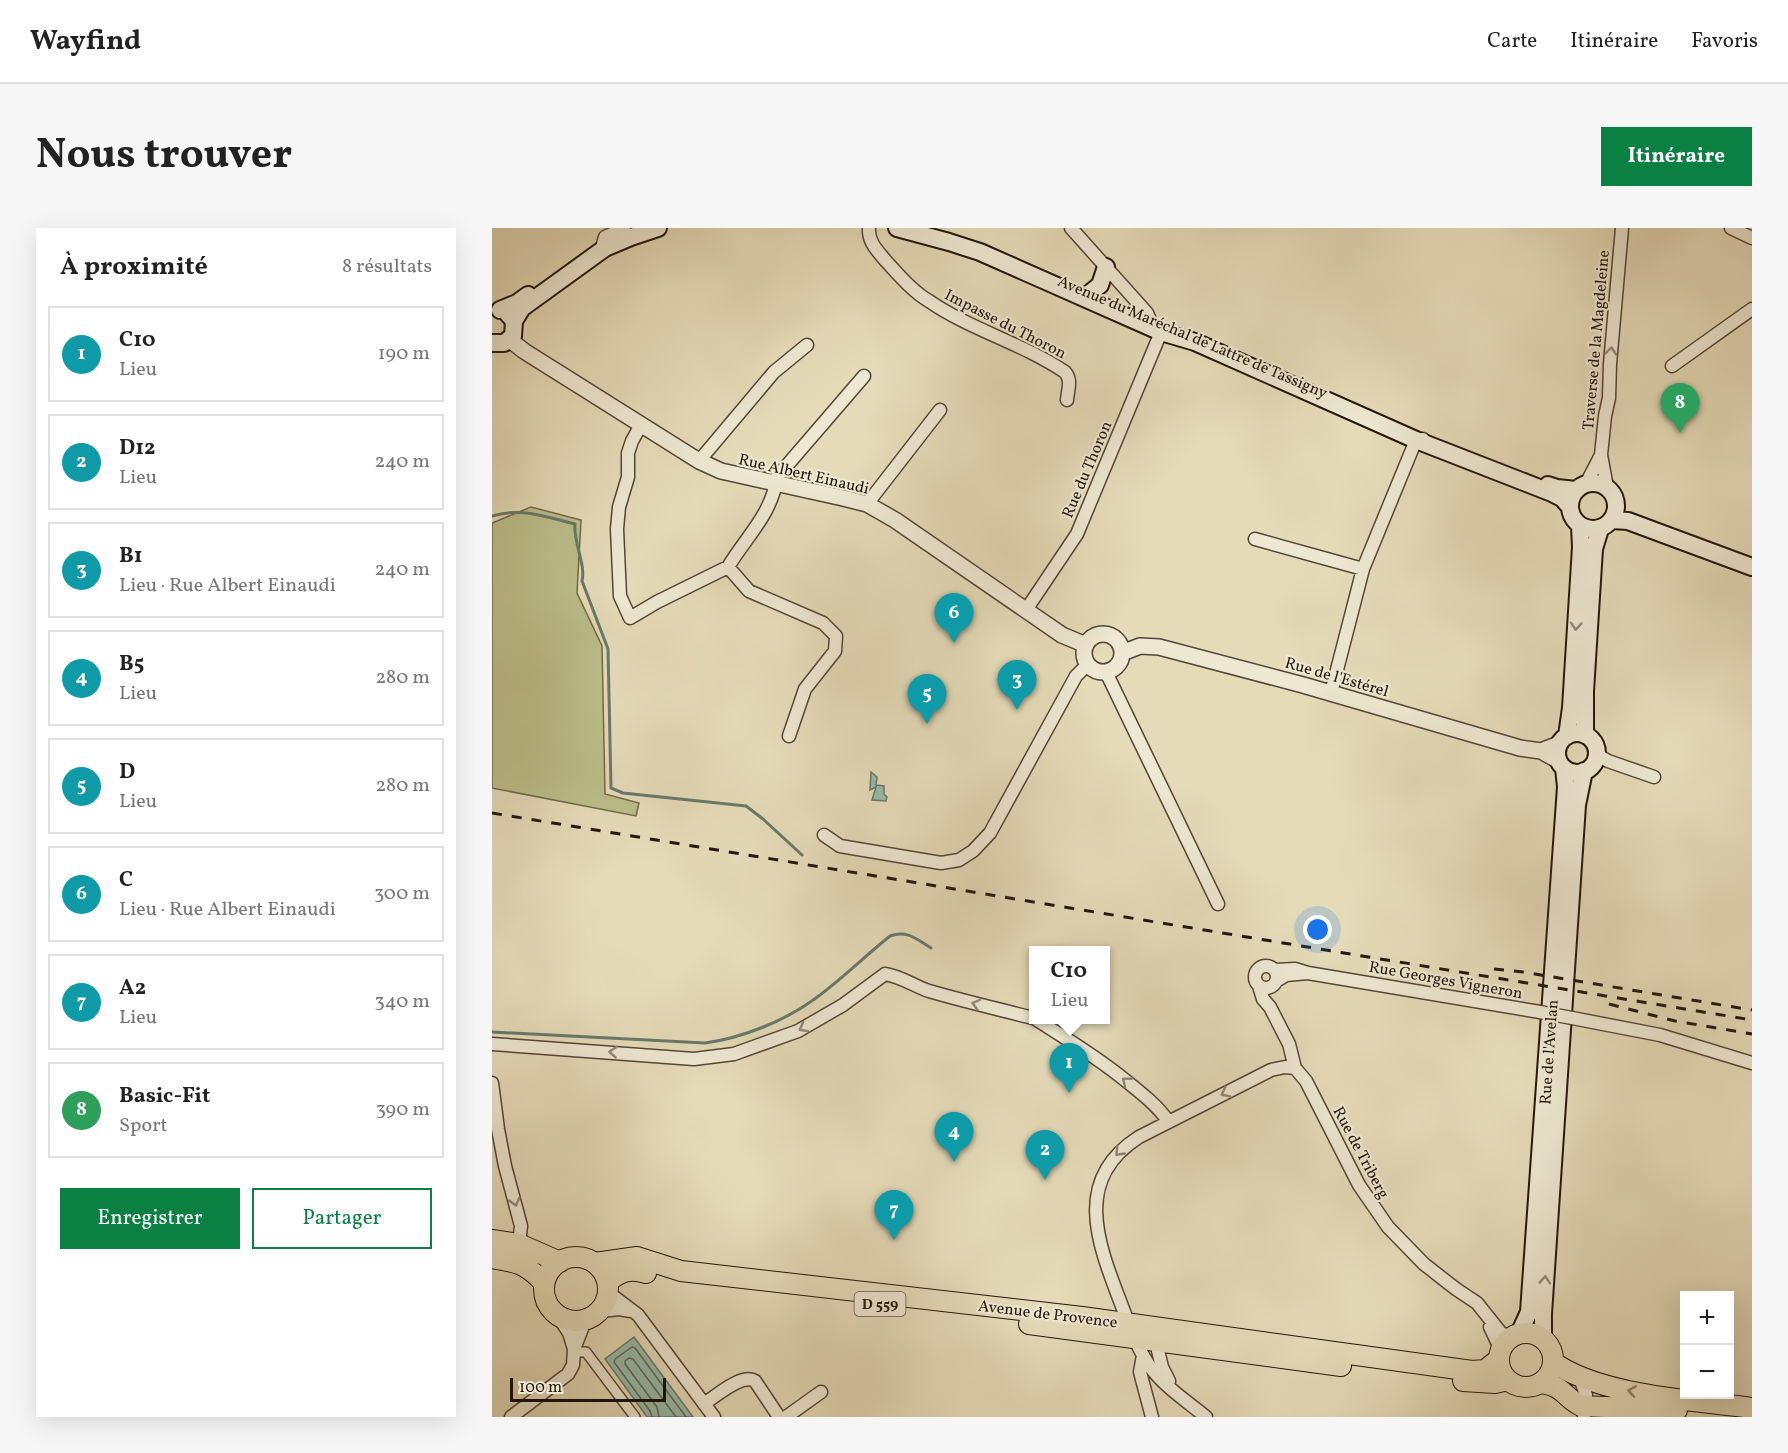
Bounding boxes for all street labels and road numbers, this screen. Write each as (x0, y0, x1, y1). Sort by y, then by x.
street label: Traverse de la Magdeleine (1578, 249, 1616, 431)
street label: Avenue du Maréchal de Lattre de Tassigny (1054, 271, 1331, 405)
street label: Impasse du Thoron (940, 285, 1070, 365)
street label: Rue du Thoron (1058, 418, 1118, 522)
street label: Rue Albert Einaudi (736, 449, 871, 501)
street label: Rue de l'Estérel (1282, 653, 1391, 703)
street label: Rue Georges Vigneron (1367, 957, 1524, 1005)
street label: Rue de l'Avelan (1535, 999, 1565, 1105)
street label: Rue de Triberg (1327, 1103, 1394, 1203)
road number: D 559 (854, 1292, 906, 1316)
street label: Avenue de Provence (977, 1296, 1119, 1334)

